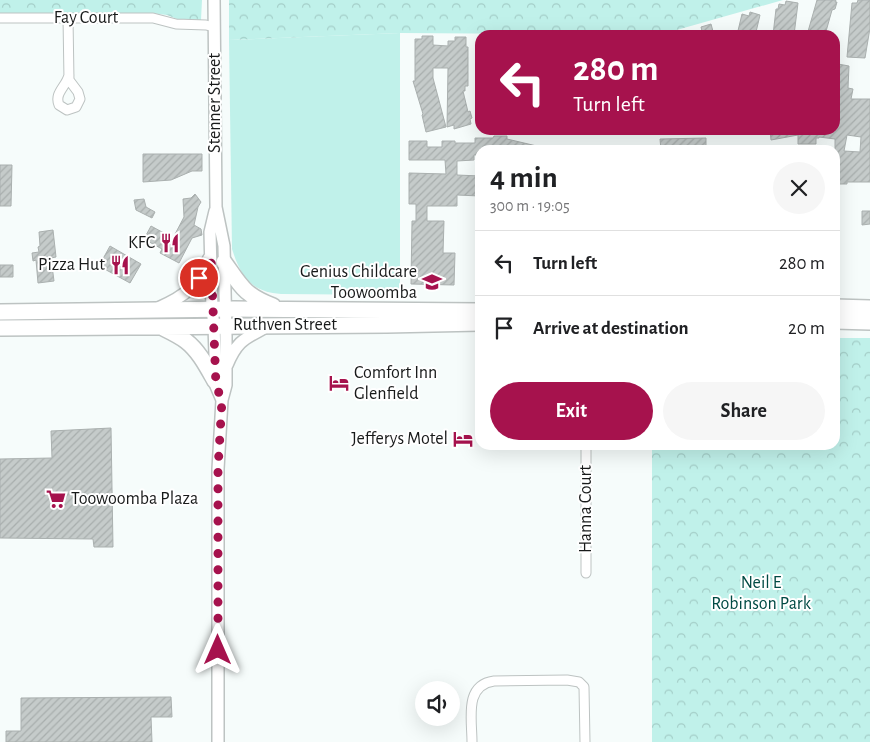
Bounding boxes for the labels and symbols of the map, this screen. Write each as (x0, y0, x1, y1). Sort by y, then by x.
street label: Fay Court (54, 9, 118, 27)
street label: Stenner Street (206, 53, 224, 153)
restaurant icon: KFC (159, 232, 181, 254)
place label: KFC (128, 234, 155, 252)
restaurant icon: Pizza Hut (109, 254, 131, 276)
place label: Pizza Hut (38, 256, 105, 274)
pin (178, 257, 220, 299)
place label: Genius Childcare Toowoomba (300, 263, 417, 302)
school or university icon: Genius Childcare Toowoomba (421, 271, 443, 293)
street label: Ruthven Street (233, 316, 337, 334)
place label: Comfort Inn Glenfield (354, 364, 437, 403)
hotel icon: Comfort Inn Glenfield (328, 372, 350, 394)
hotel icon: Jefferys Motel (452, 428, 474, 450)
place label: Jefferys Motel (351, 430, 448, 448)
street label: Hanna Court (577, 465, 595, 553)
supermarket icon: Toowoomba Plaza (45, 488, 67, 510)
place label: Toowoomba Plaza (71, 490, 198, 508)
park label: Neil E Robinson Park (711, 574, 812, 613)
position arrow (191, 623, 243, 675)

